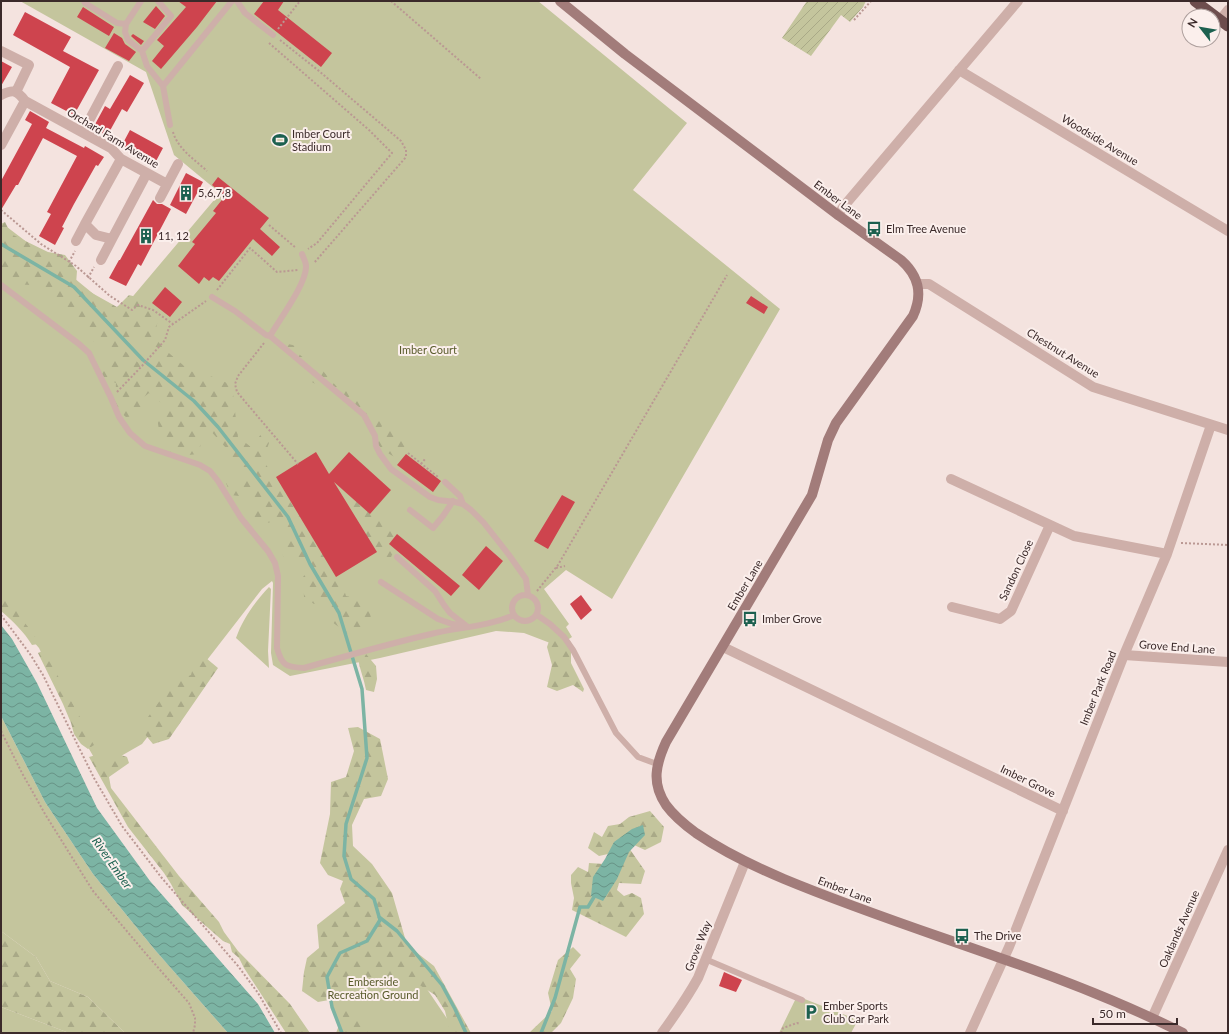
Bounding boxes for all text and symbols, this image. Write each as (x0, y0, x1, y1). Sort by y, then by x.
north arrow (1181, 8, 1221, 48)
text: N (1184, 16, 1200, 30)
street label: Orchard Farm Avenue (65, 105, 162, 170)
street label: Woodside Avenue (1059, 111, 1141, 168)
place label: Imber Court Stadium (292, 127, 350, 153)
sports icon: Imber Court Stadium (271, 131, 289, 149)
street label: Ember Lane (812, 177, 865, 222)
building icon: 5,6,7,8 (177, 184, 195, 202)
place label: 5,6,7,8 (198, 186, 231, 199)
bus stop icon: Elm Tree Avenue (865, 220, 883, 238)
place label: Elm Tree Avenue (886, 222, 966, 235)
building icon: 11, 12 (137, 227, 155, 245)
place label: 11, 12 (158, 229, 189, 242)
street label: Chestnut Avenue (1025, 325, 1102, 380)
park label: Imber Court (399, 343, 457, 356)
street label: Sandon Close (996, 537, 1035, 602)
street label: Ember Lane (724, 557, 765, 612)
bus stop icon: Imber Grove (741, 610, 759, 628)
place label: Imber Grove (762, 612, 822, 625)
street label: Grove End Lane (1139, 637, 1216, 656)
street label: Imber Park Road (1077, 649, 1118, 727)
street label: Imber Grove (999, 762, 1058, 800)
water label: River Ember (89, 834, 136, 892)
street label: Ember Lane (816, 873, 874, 906)
street label: Oaklands Avenue (1156, 888, 1202, 970)
street label: Grove Way (681, 918, 714, 973)
bus stop icon: The Drive (953, 927, 971, 945)
place label: The Drive (974, 929, 1022, 942)
park label: Emberside Recreation Ground (328, 975, 418, 1001)
place label: Ember Sports Club Car Park (823, 999, 889, 1025)
scale bar (1093, 1000, 1177, 1026)
parking icon: Ember Sports Club Car Park (802, 1003, 820, 1021)
text: 50 m (1099, 1006, 1126, 1021)

